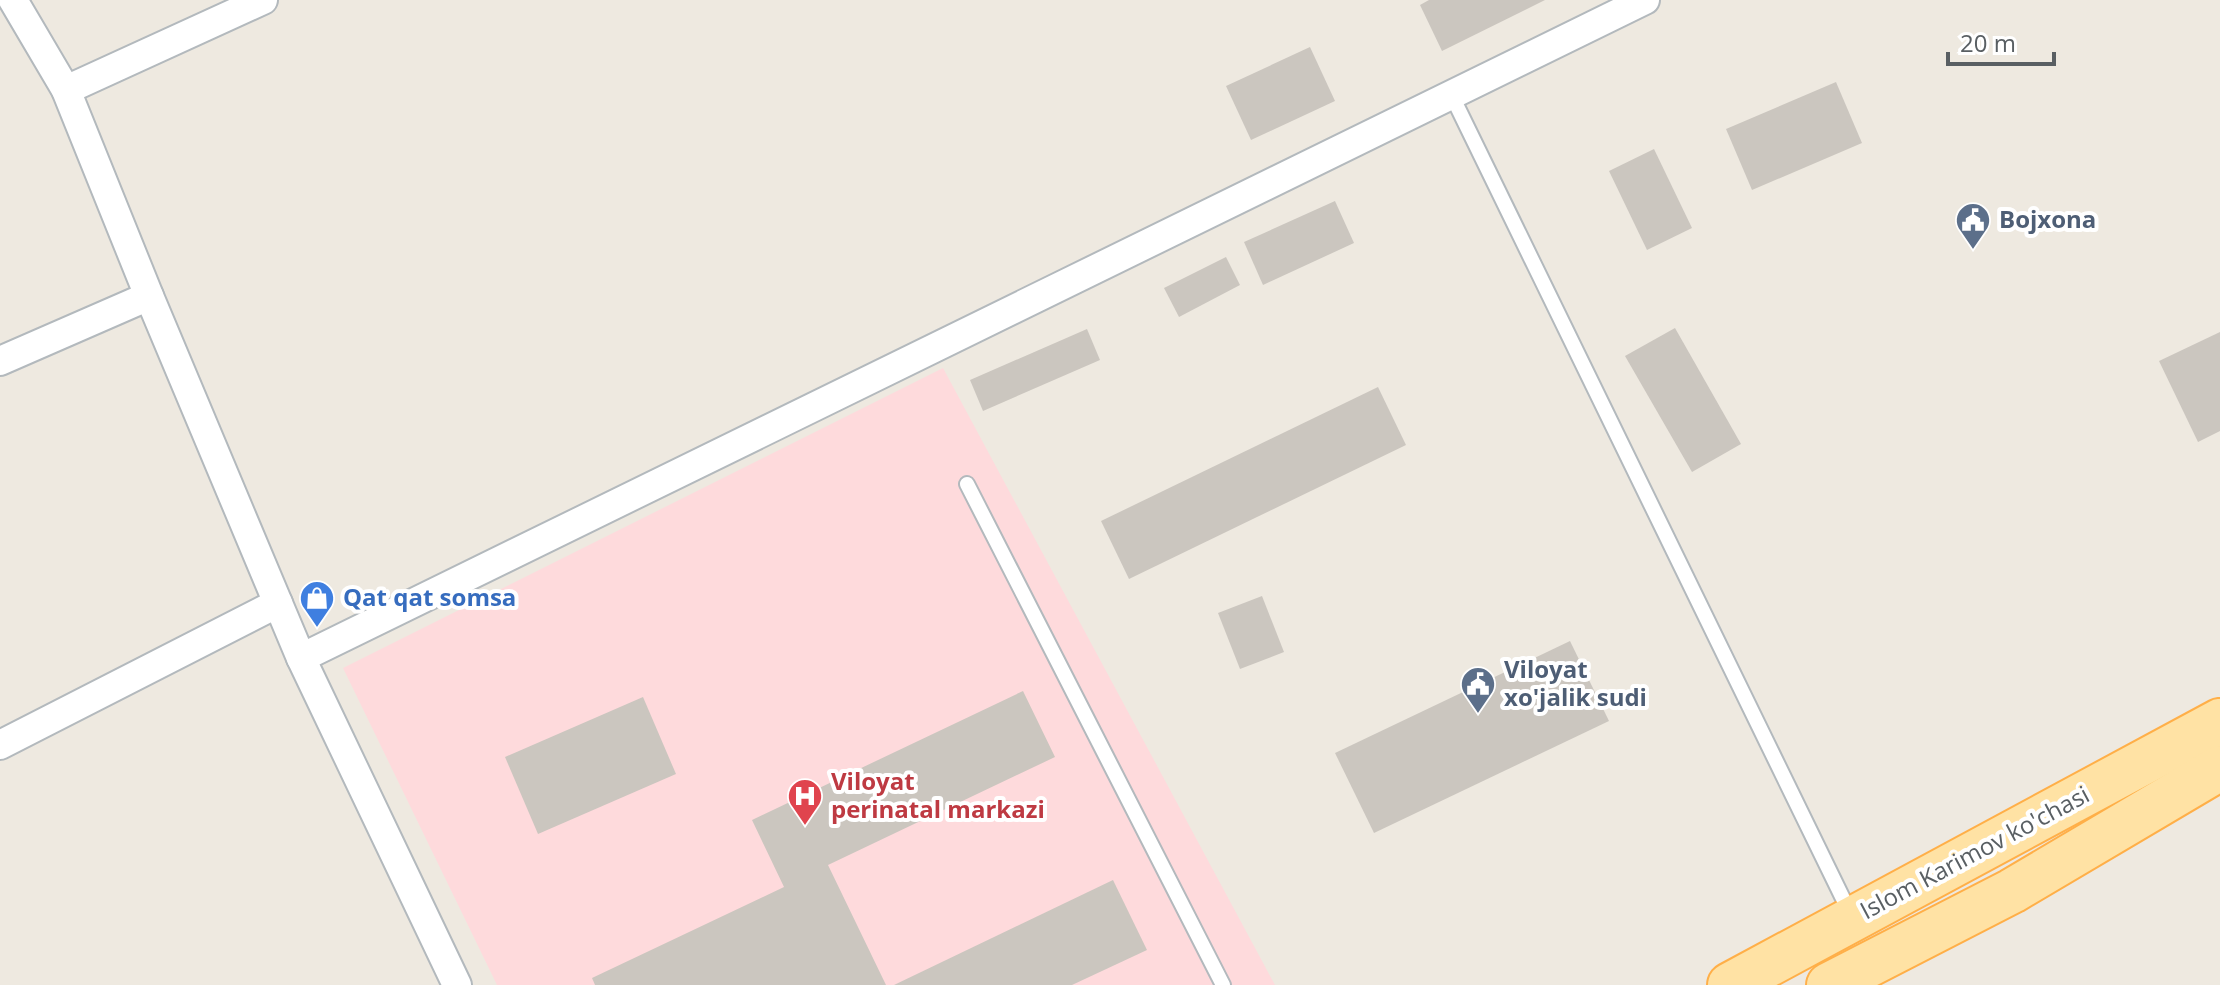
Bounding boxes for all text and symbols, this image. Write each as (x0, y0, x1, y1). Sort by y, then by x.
scale bar (1948, 16, 2054, 66)
text: 20 m (1960, 26, 2016, 59)
public building icon: Bojxona (1954, 201, 1992, 251)
place label: Bojxona (1999, 202, 2096, 235)
shop icon: Qat qat somsa (298, 579, 336, 629)
place label: Qat qat somsa (343, 580, 516, 613)
place label: Viloyat xo'jalik sudi (1504, 652, 1647, 713)
public building icon: Viloyat xo'jalik sudi (1459, 665, 1497, 715)
place label: Viloyat perinatal markazi (831, 764, 1045, 825)
hospital icon: Viloyat perinatal markazi (786, 777, 824, 827)
street label: Islom Karimov ko'chasi (1854, 777, 2095, 926)

